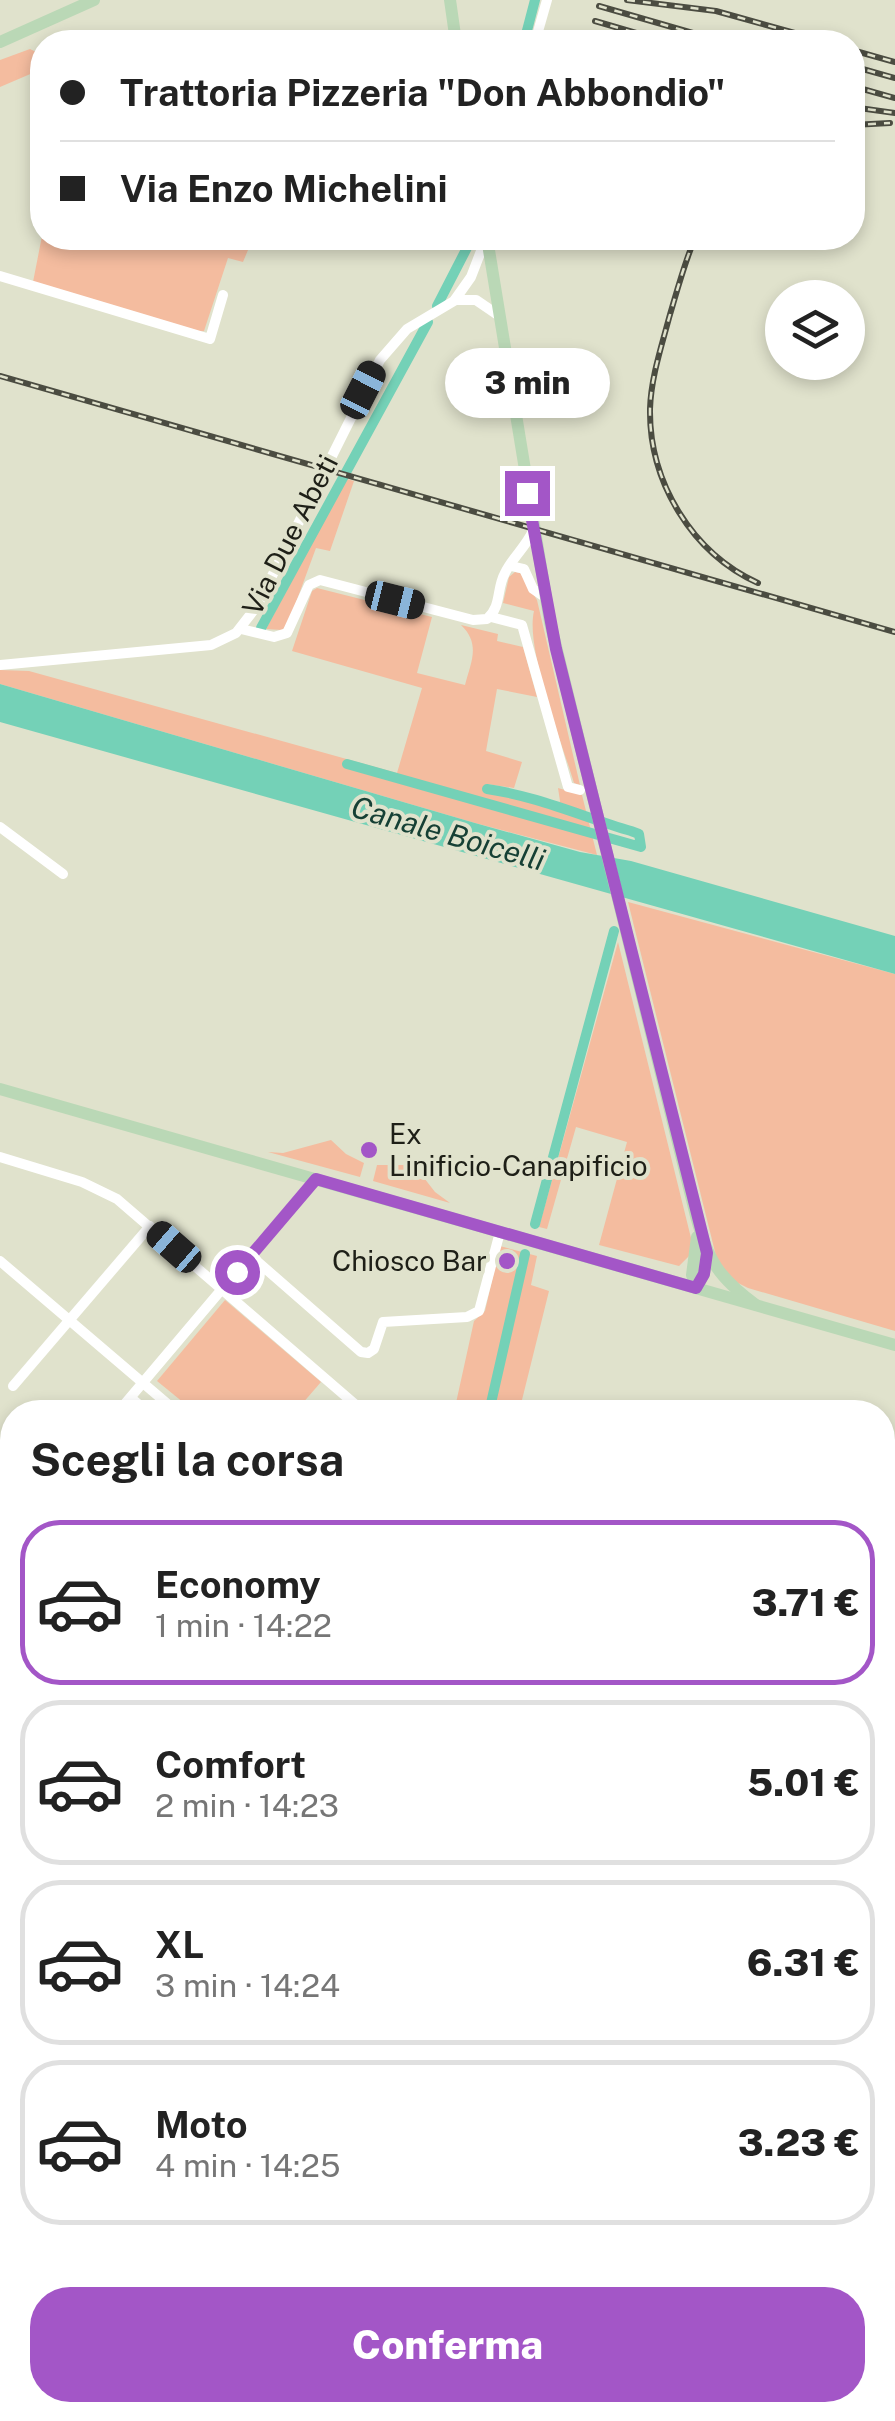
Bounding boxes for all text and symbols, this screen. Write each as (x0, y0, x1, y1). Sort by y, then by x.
text: Trattoria Pizzeria "Don Abbondio" (120, 70, 725, 115)
text: Via Enzo Michelini (120, 166, 448, 211)
map controls (765, 280, 865, 380)
button: layers (765, 280, 865, 380)
callout: 3 min (444, 348, 610, 418)
car (336, 356, 390, 424)
text: 3 min (485, 364, 570, 401)
street label: Via Due Abeti (235, 449, 344, 621)
route end (505, 471, 550, 516)
car (362, 578, 428, 622)
water label: Canale Boicelli (347, 788, 550, 878)
place label: Ex Linificio-Canapificio (389, 1117, 648, 1182)
marker: Ex Linificio-Canapificio (358, 1139, 380, 1161)
car (142, 1216, 206, 1278)
place label: Chiosco Bar (332, 1244, 487, 1277)
route start (215, 1250, 260, 1295)
marker: Chiosco Bar (496, 1250, 518, 1272)
text: Scegli la corsa (30, 1433, 344, 1486)
icon: car (35, 1558, 125, 1648)
text: Economy (155, 1562, 321, 1607)
text: 3.71 € (752, 1580, 860, 1625)
text: 1 min · 14:22 (155, 1607, 332, 1644)
icon: car (35, 1738, 125, 1828)
text: Comfort (155, 1742, 306, 1787)
text: 5.01 € (747, 1760, 860, 1805)
text: 2 min · 14:23 (155, 1787, 339, 1824)
icon: car (35, 1918, 125, 2008)
text: XL (155, 1922, 204, 1967)
text: 6.31 € (747, 1940, 860, 1985)
text: 3 min · 14:24 (155, 1967, 340, 2004)
icon: car (35, 2098, 125, 2188)
text: Moto (155, 2102, 248, 2147)
text: 3.23 € (738, 2120, 860, 2165)
text: 4 min · 14:25 (155, 2147, 340, 2184)
button: Conferma (30, 2287, 865, 2402)

